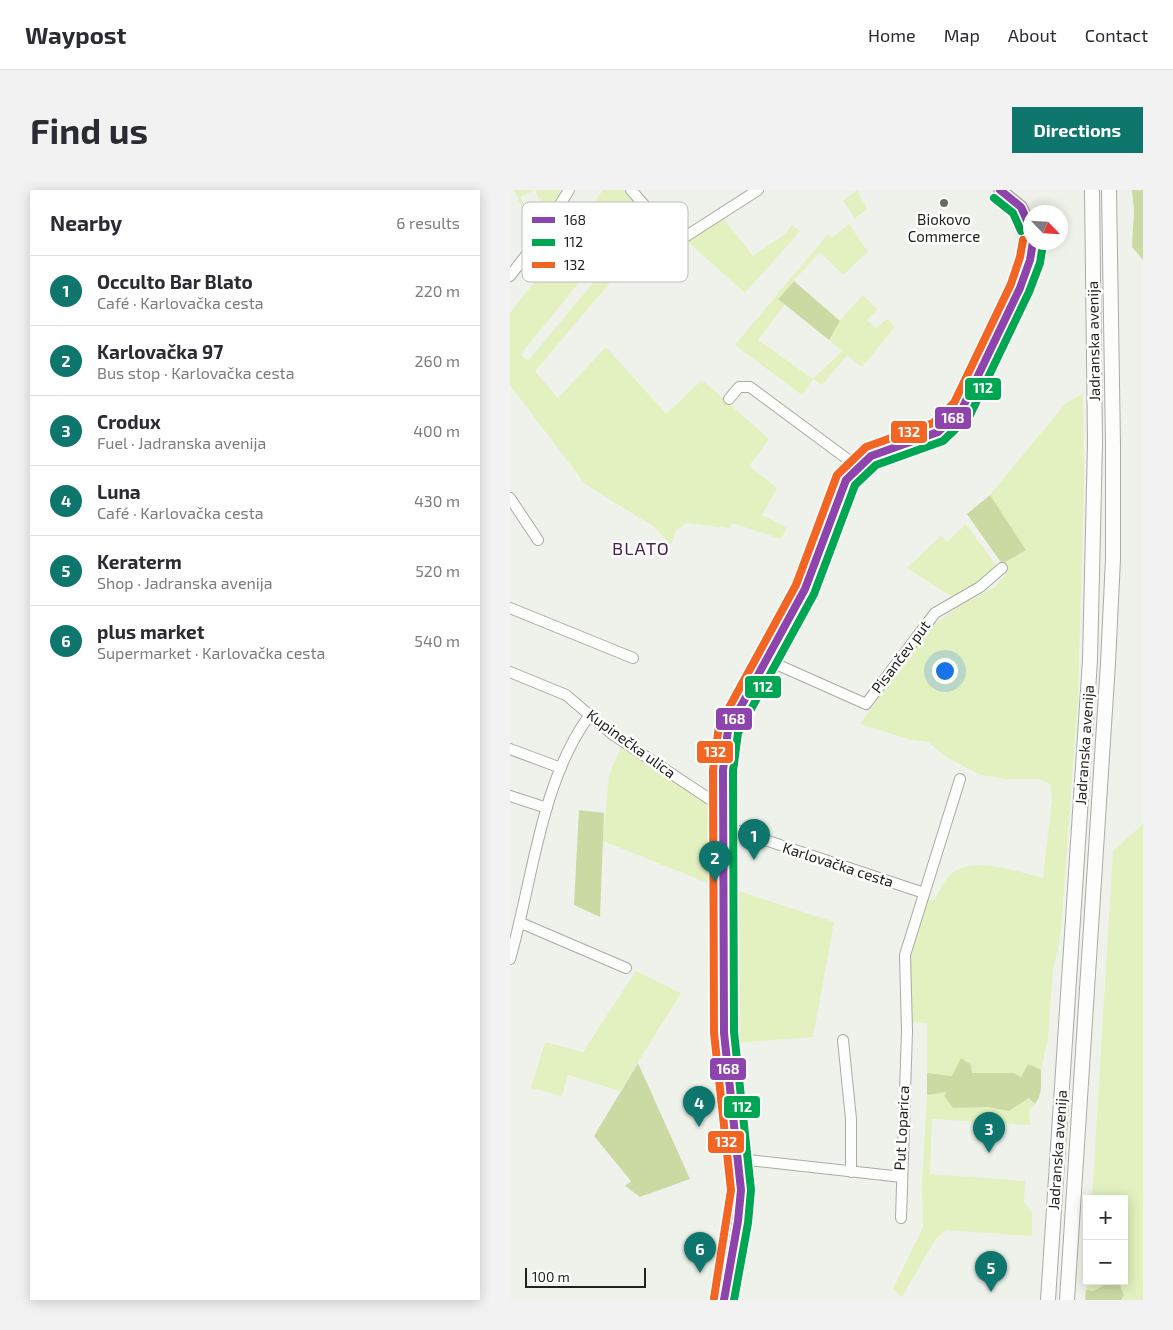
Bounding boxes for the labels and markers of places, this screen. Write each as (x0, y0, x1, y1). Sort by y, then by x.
marker: Biokovo Commerce (938, 197, 950, 209)
place label: Biokovo Commerce (908, 210, 980, 245)
pin: 1 (738, 819, 770, 860)
pin: 2 (699, 841, 731, 882)
pin: 4 (683, 1086, 715, 1127)
pin: 3 (973, 1112, 1005, 1153)
pin: 6 (684, 1232, 716, 1273)
pin: 5 (975, 1251, 1007, 1292)

